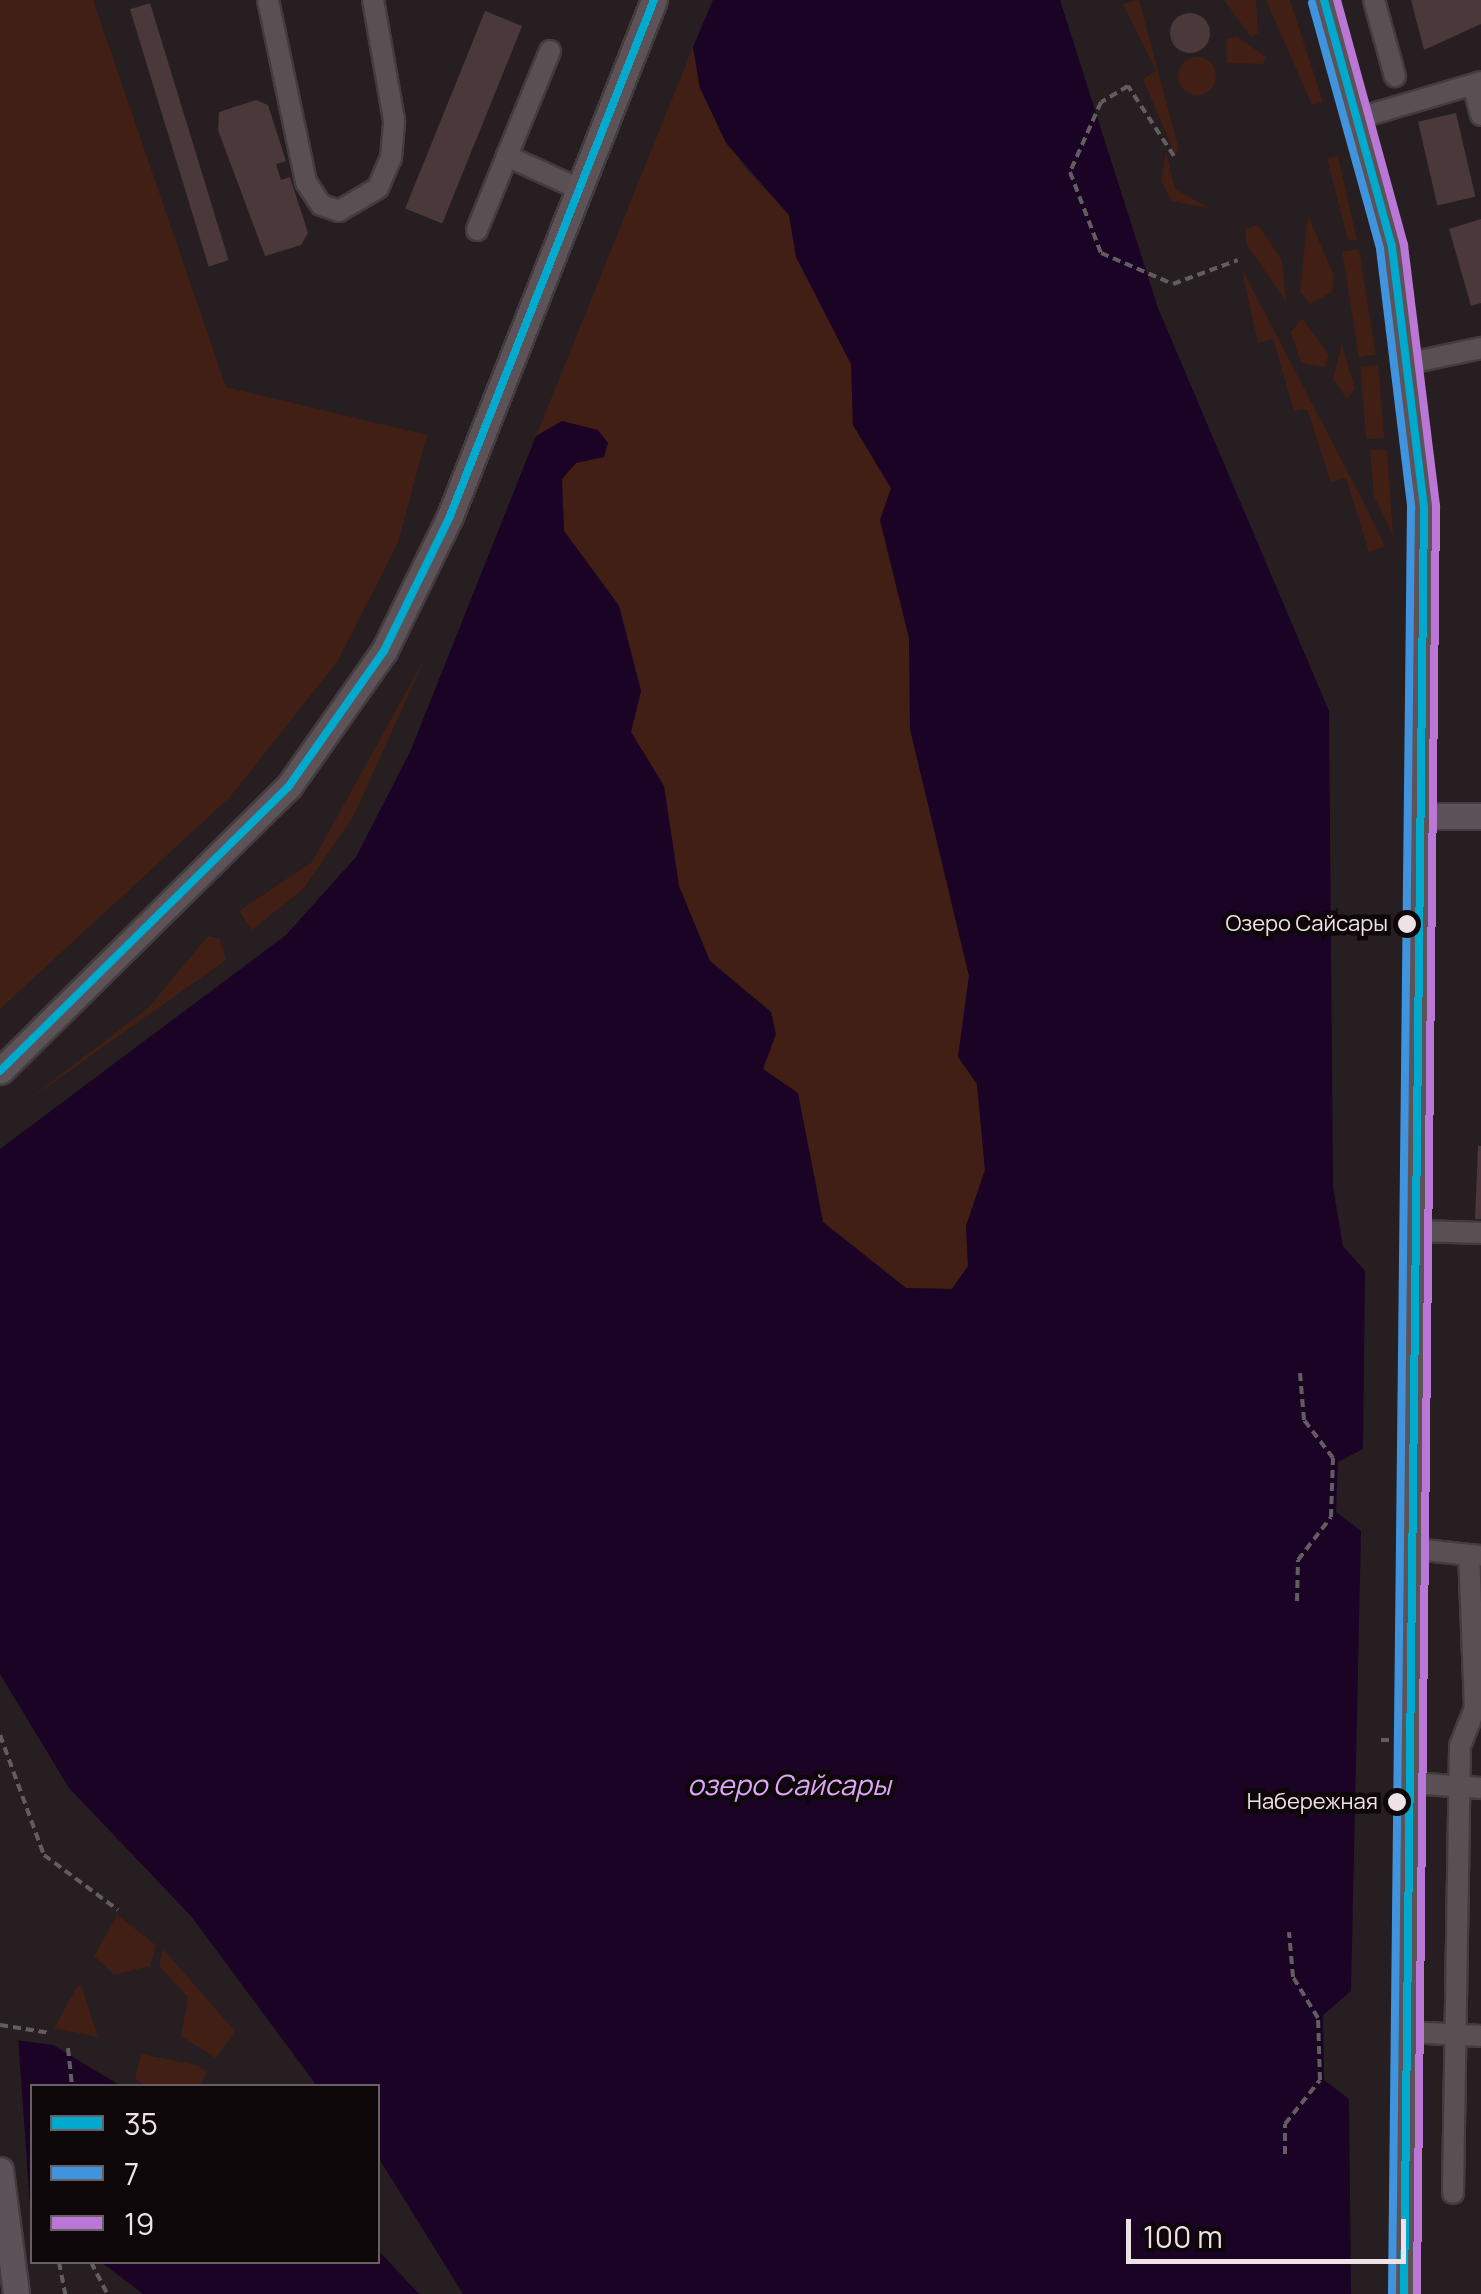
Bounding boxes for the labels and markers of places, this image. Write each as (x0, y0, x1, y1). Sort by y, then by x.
place label: Озеро Сайсары (1226, 911, 1388, 937)
marker: Озеро Сайсары (1397, 914, 1417, 934)
place label: Набережная (1247, 1789, 1378, 1815)
marker: Набережная (1387, 1792, 1407, 1812)

